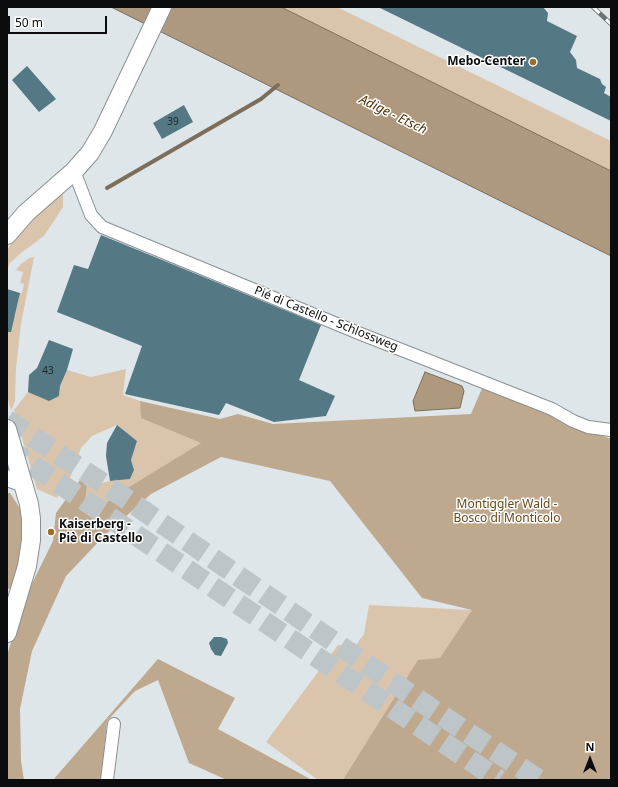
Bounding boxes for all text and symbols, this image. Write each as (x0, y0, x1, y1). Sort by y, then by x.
scale bar (10, 8, 109, 34)
text: 50 m (15, 14, 43, 31)
place label: Mebo-Center (447, 55, 525, 69)
marker: Mebo-Center (528, 57, 538, 67)
water label: Adige - Etsch (357, 92, 429, 138)
house number: 39 (167, 116, 179, 128)
street label: Pié di Castello - Schlossweg (252, 284, 400, 354)
house number: 43 (42, 365, 54, 377)
park label: Montiggler Wald - Bosco di Monticolo (454, 498, 560, 526)
place label: Kaiserberg - Piè di Castello (59, 518, 143, 546)
marker: Kaiserberg - Piè di Castello (46, 527, 56, 537)
north arrow (570, 739, 610, 779)
text: N (586, 739, 594, 754)

